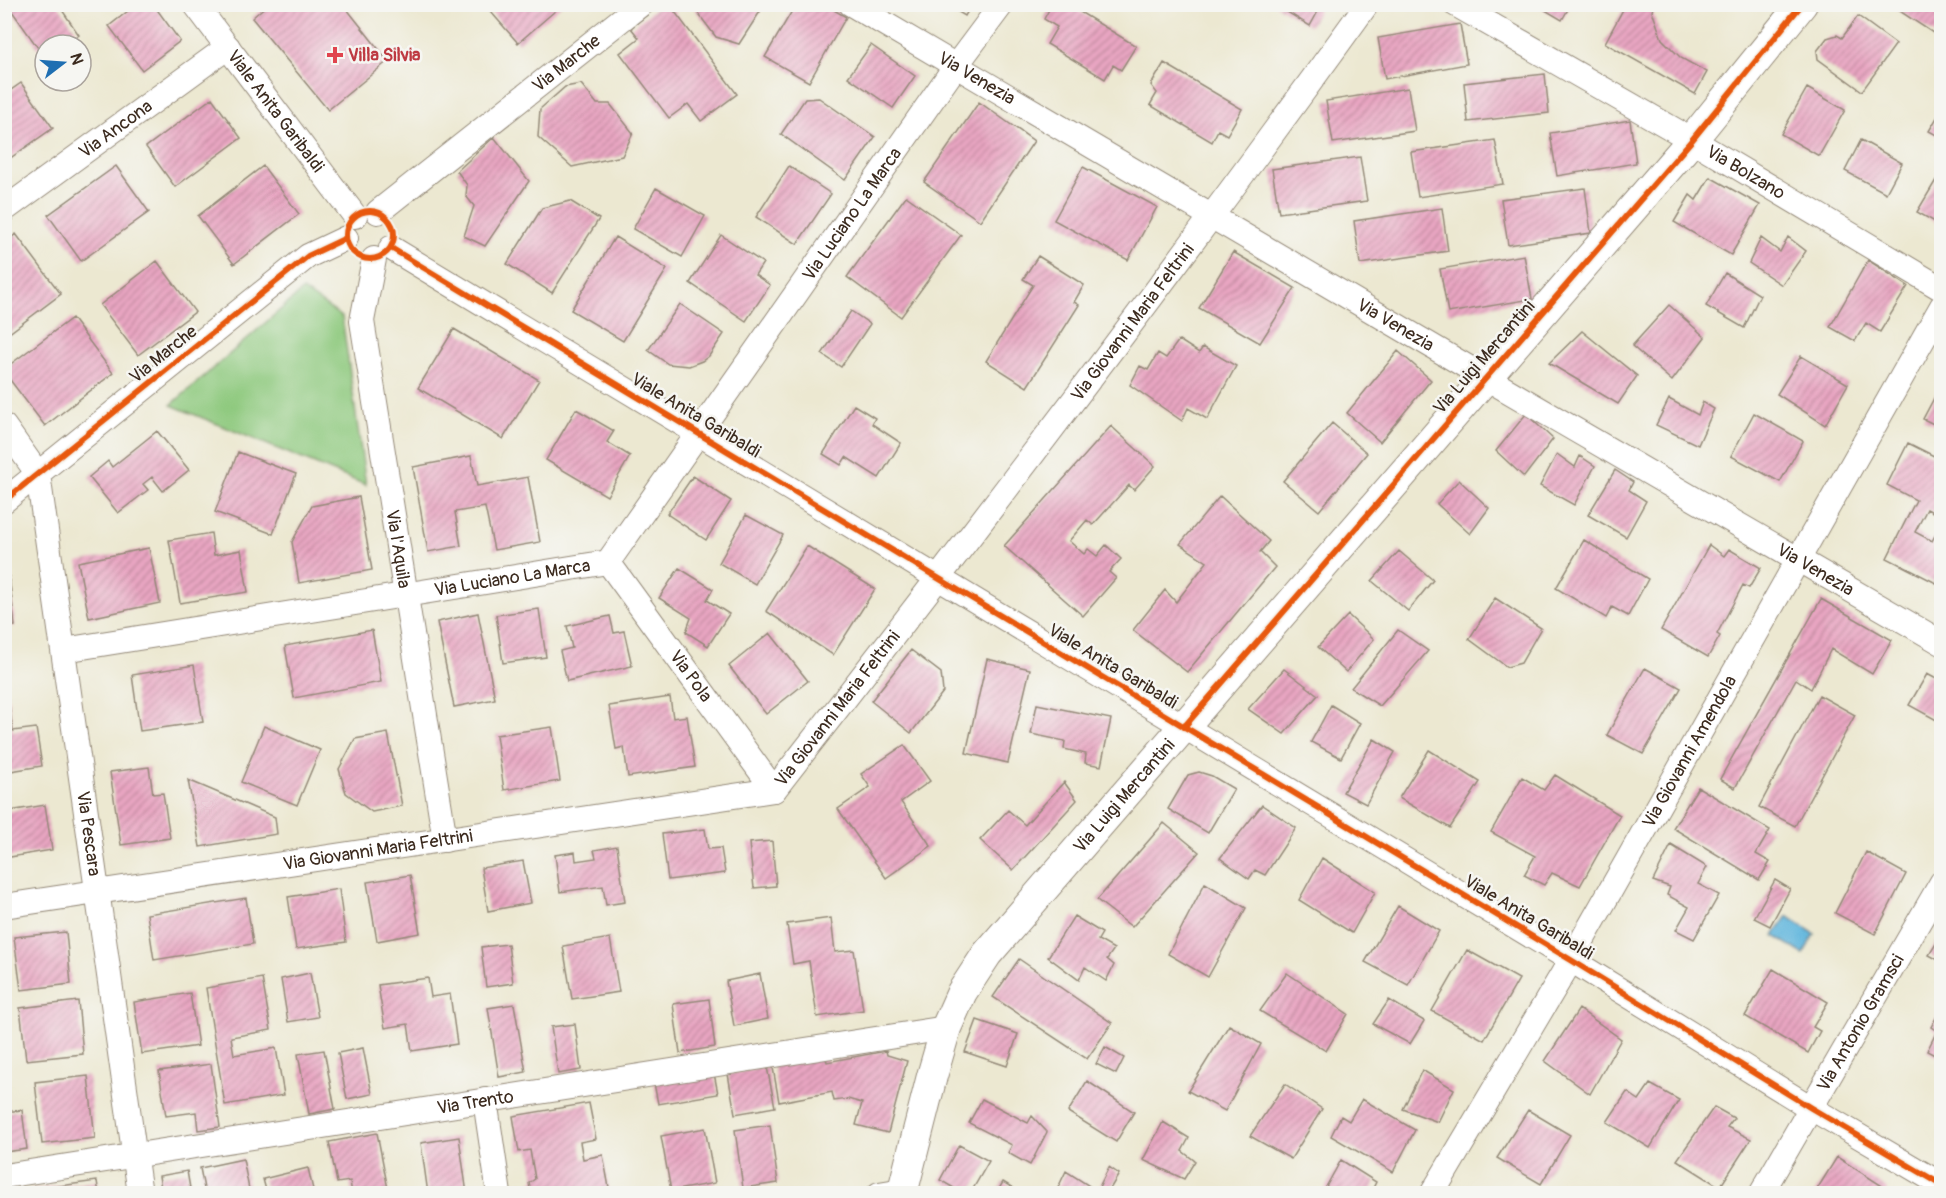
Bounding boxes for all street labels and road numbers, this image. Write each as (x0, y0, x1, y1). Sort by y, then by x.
street label: Via Marche (528, 29, 605, 98)
street label: Viale Anita Garibaldi (222, 45, 329, 177)
street label: Via Venezia (934, 47, 1019, 110)
street label: Via Ancona (75, 95, 157, 164)
street label: Via Bolzano (1702, 140, 1790, 205)
street label: Via Luciano La Marca (798, 143, 907, 285)
street label: Via Giovanni Maria Feltrini (1066, 239, 1199, 406)
street label: Via Venezia (1353, 294, 1438, 357)
street label: Via Luigi Mercantini (1429, 296, 1540, 419)
street label: Via Marche (125, 320, 202, 389)
street label: Viale Anita Garibaldi (627, 368, 765, 463)
street label: Via l'Aquila (380, 508, 416, 590)
street label: Via Venezia (1772, 538, 1858, 601)
street label: Via Luciano La Marca (433, 554, 592, 602)
street label: Viale Anita Garibaldi (1044, 619, 1182, 714)
street label: Via Giovanni Maria Feltrini (770, 626, 906, 791)
street label: Via Pola (664, 646, 717, 707)
street label: Via Giovanni Amendola (1637, 671, 1742, 832)
street label: Via Luigi Mercantini (1069, 734, 1180, 858)
street label: Via Pescara (71, 790, 106, 878)
street label: Via Giovanni Maria Feltrini (281, 825, 474, 876)
street label: Viale Anita Garibaldi (1460, 870, 1598, 965)
street label: Via Antonio Gramsci (1812, 950, 1910, 1096)
street label: Via Trento (435, 1085, 516, 1120)

